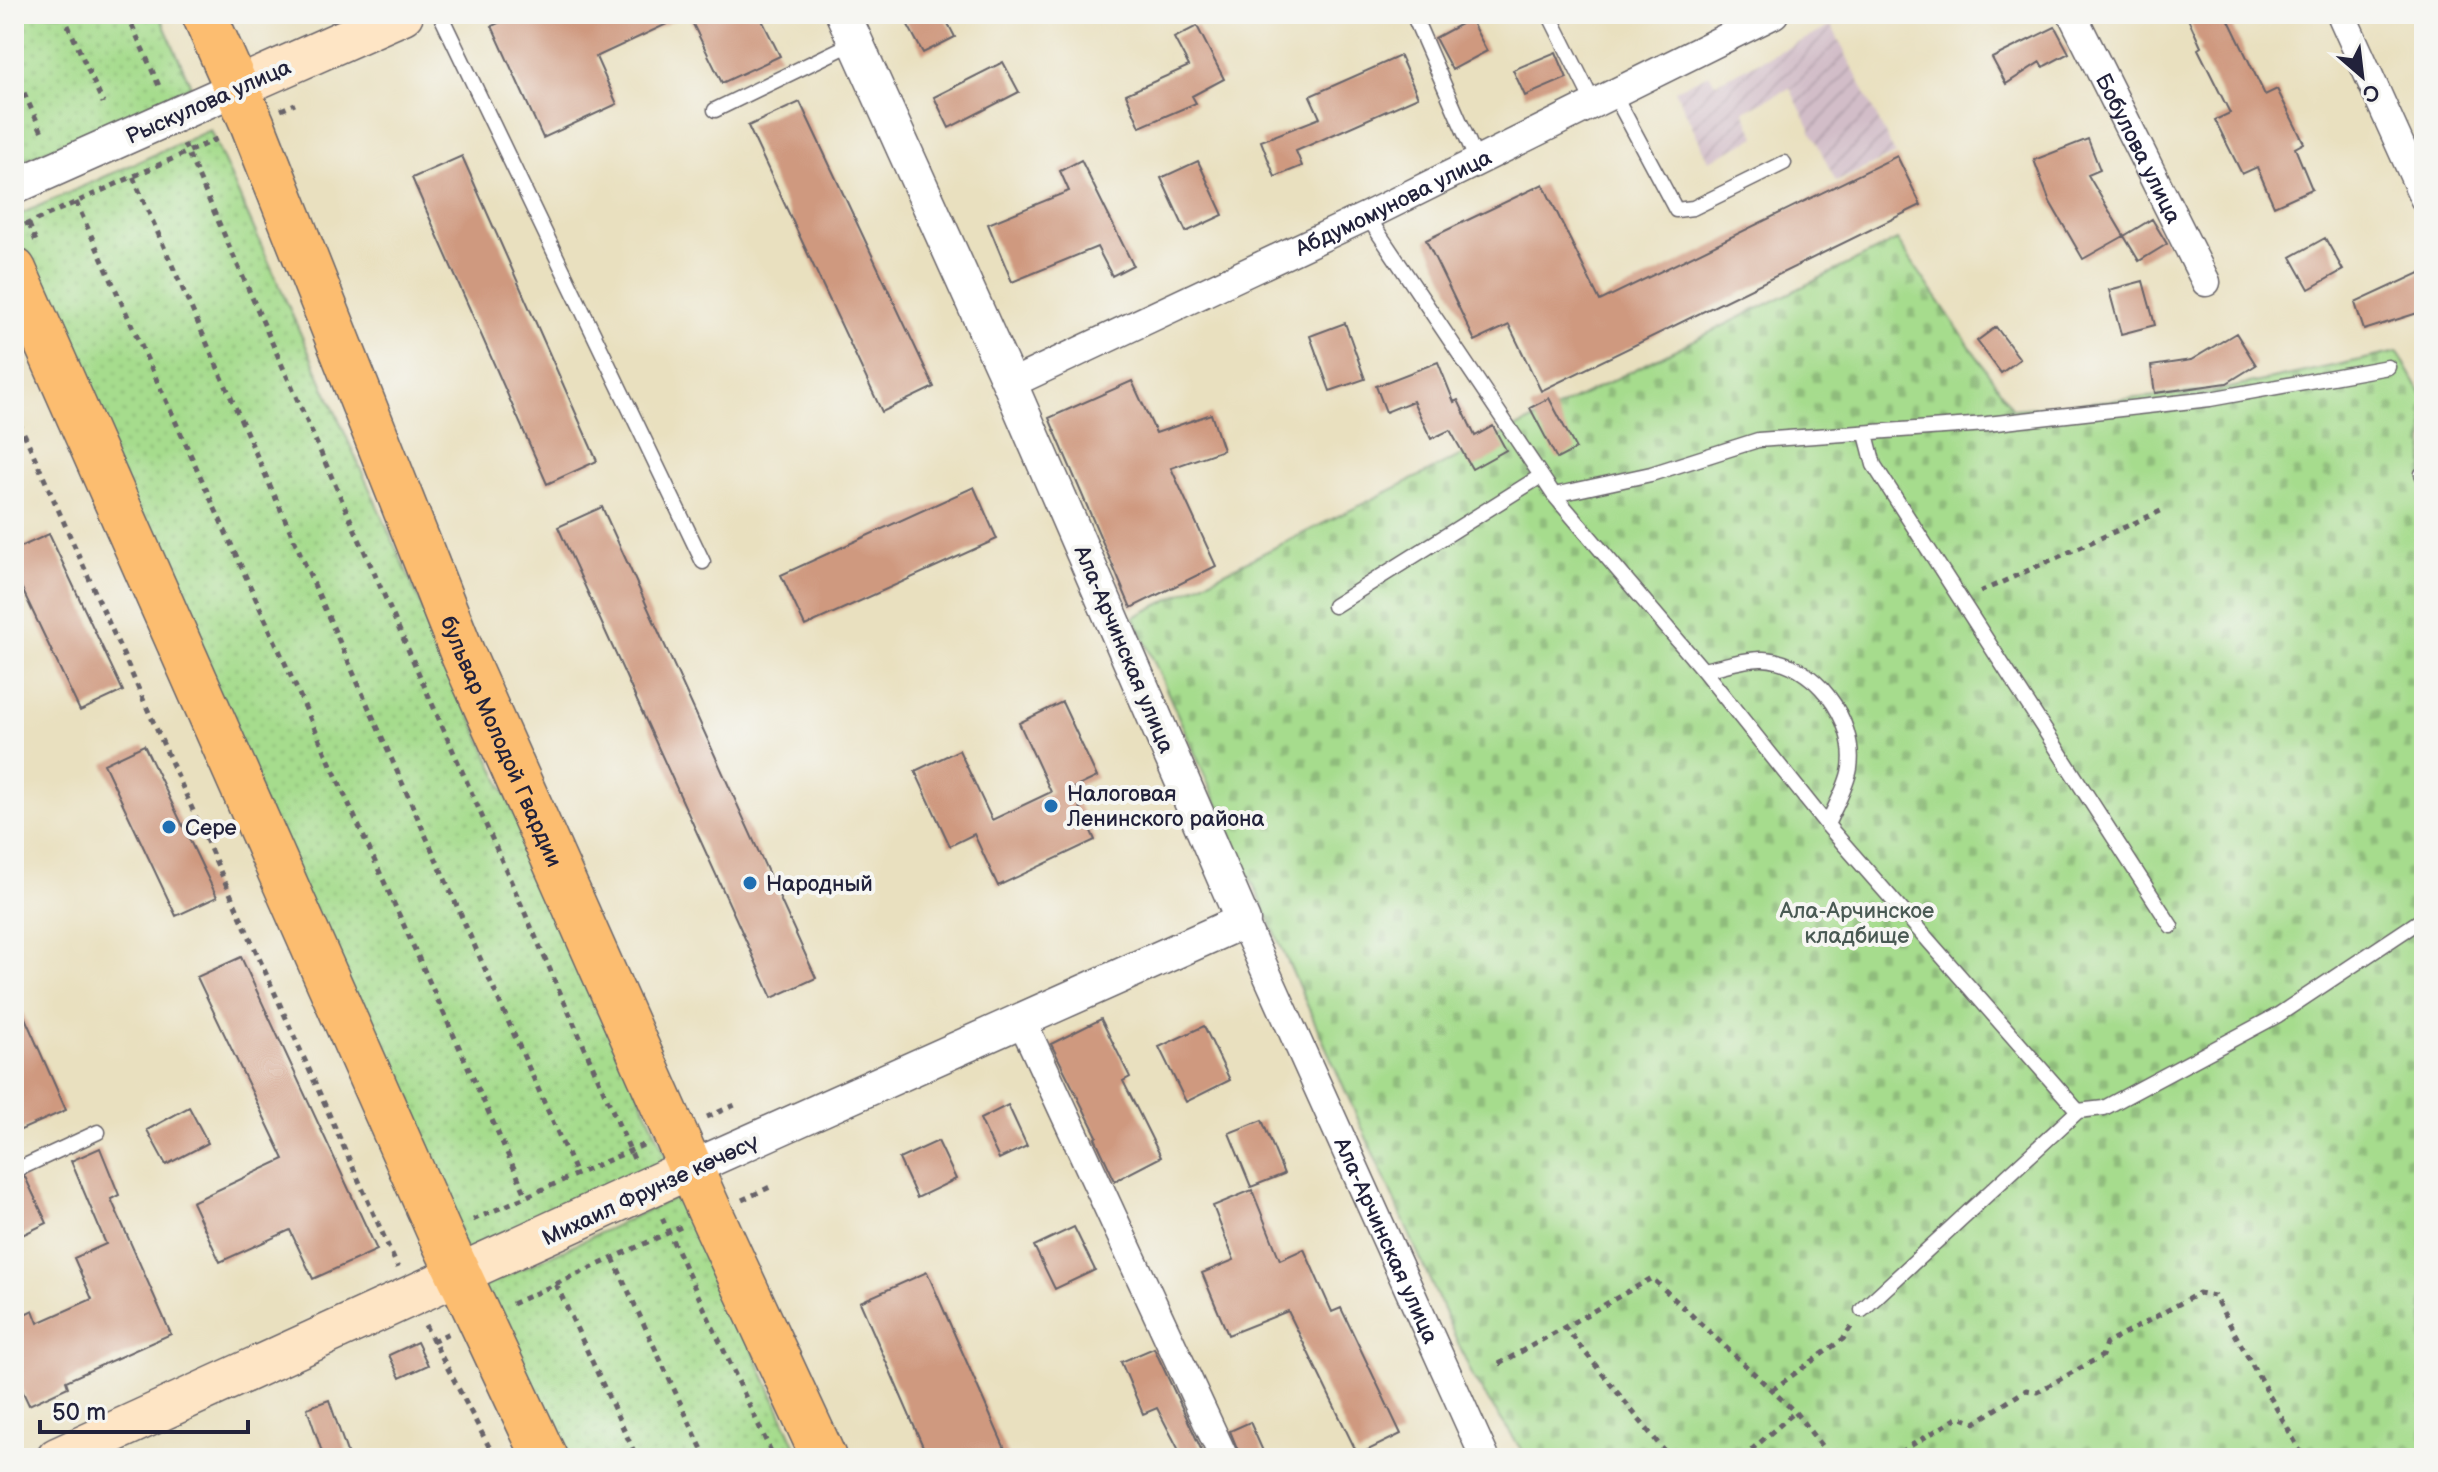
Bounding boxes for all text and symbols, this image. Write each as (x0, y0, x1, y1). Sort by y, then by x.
north arrow (2322, 36, 2402, 116)
street label: Рыскулова улица (122, 54, 295, 151)
street label: Бобулова улица (2089, 69, 2187, 228)
text: С (2358, 77, 2384, 108)
street label: Абдумомунова улица (1290, 144, 1496, 263)
street label: Ала-Арчинская улица (1067, 541, 1180, 757)
street label: бульвар Молодой Гвардии (434, 612, 567, 872)
place label: Налоговая Ленинского района (1066, 781, 1264, 833)
marker: Налоговая Ленинского района (1042, 797, 1060, 815)
place label: Сере (185, 815, 237, 842)
marker: Сере (160, 818, 178, 836)
place label: Народный (766, 871, 873, 898)
marker: Народный (741, 874, 759, 892)
park label: Ала-Арчинское кладбище (1779, 898, 1934, 950)
street label: Михаил Фрунзе көчөсү (538, 1128, 763, 1252)
street label: Ала-Арчинская улица (1327, 1133, 1444, 1348)
scale bar (40, 1384, 248, 1434)
text: 50 m (52, 1398, 106, 1427)

